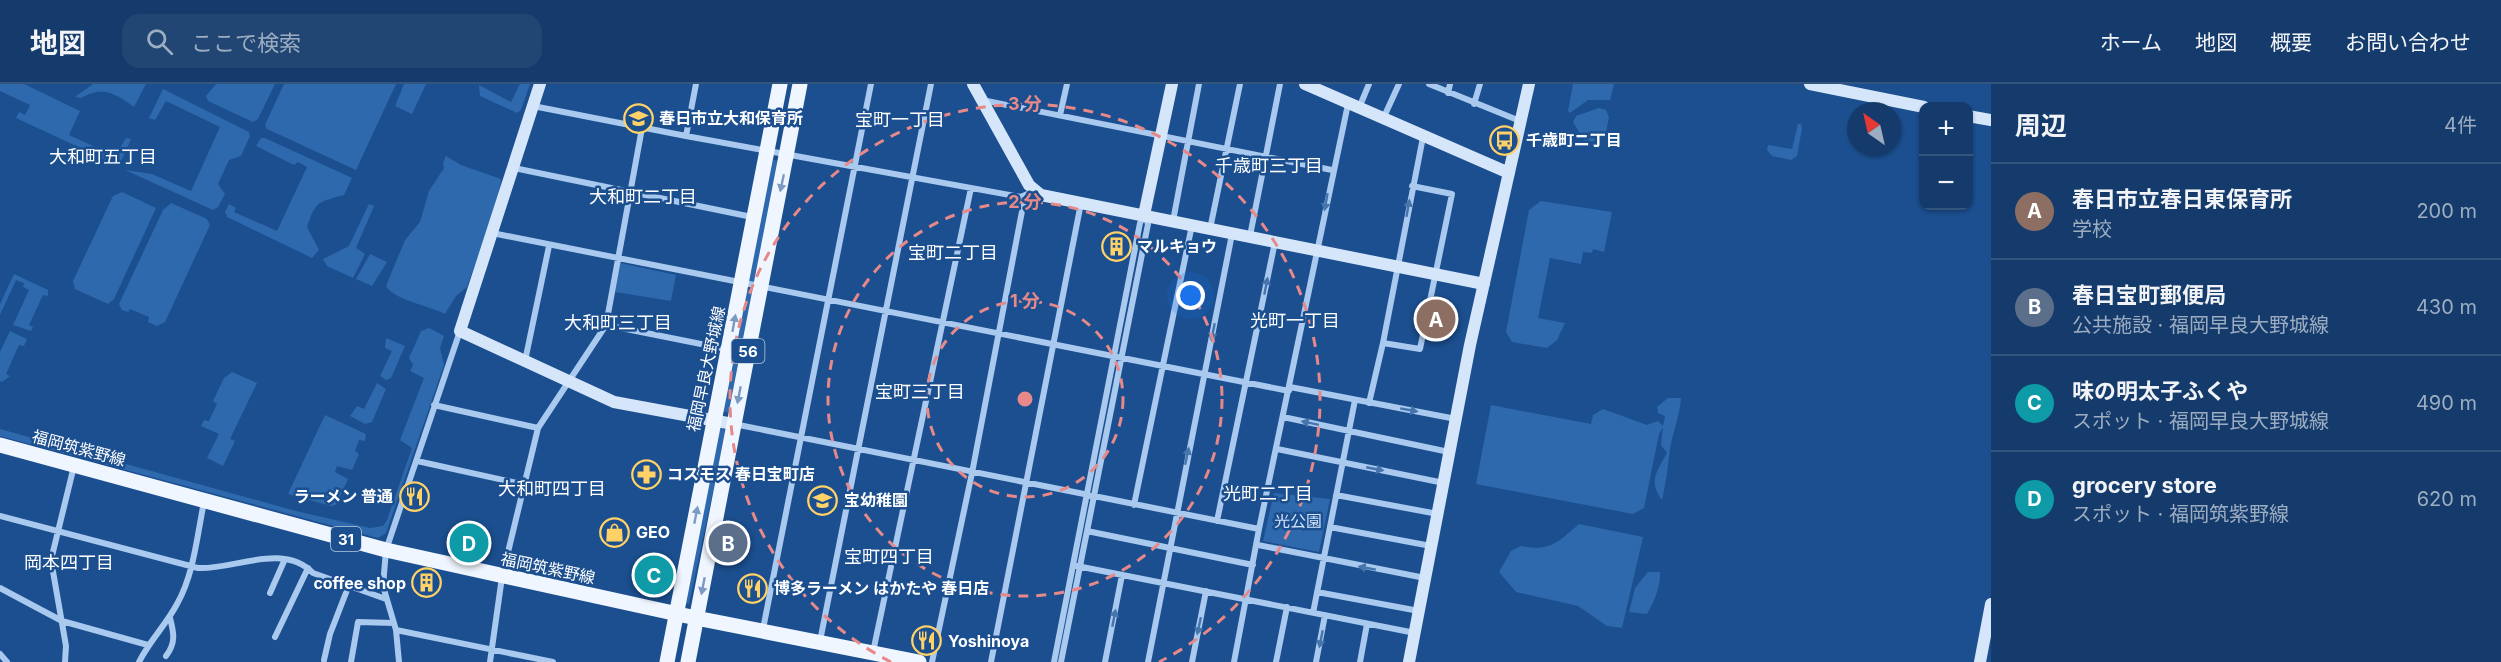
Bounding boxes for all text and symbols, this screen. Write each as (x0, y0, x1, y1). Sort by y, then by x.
search box (122, 14, 542, 68)
icon: search (143, 25, 176, 58)
text: 地図 (30, 26, 86, 60)
text: ここで検索 (191, 30, 301, 56)
text: ホーム (2100, 30, 2162, 55)
text: 地図 (2195, 30, 2237, 55)
text: 概要 (2270, 30, 2312, 55)
text: お問い合わせ (2345, 30, 2471, 55)
text: 3 分 (1008, 93, 1042, 114)
school or university icon: 春日市立大和保育所 (622, 102, 654, 134)
north arrow (1847, 102, 1901, 156)
map controls (1919, 102, 1973, 210)
button: + (1919, 102, 1973, 156)
place label: 春日市立大和保育所 (659, 108, 803, 128)
district label: 宝町一丁目 (855, 109, 945, 130)
text: 周辺 (2015, 110, 2067, 141)
text: 4件 (2444, 113, 2477, 137)
bus stop icon: 千歳町ニ丁目 (1489, 124, 1521, 156)
place label: 千歳町ニ丁目 (1526, 130, 1622, 150)
district label: 大和町五丁目 (49, 146, 157, 167)
district label: 千歳町三丁目 (1215, 155, 1323, 176)
button: − (1919, 156, 1973, 210)
one-way arrow (777, 173, 786, 192)
district label: 大和町二丁目 (589, 186, 697, 207)
text: 春日市立春日東保育所 (2072, 186, 2292, 212)
text: 2 分 (1008, 191, 1042, 212)
one-way arrow (1321, 192, 1330, 211)
one-way arrow (1403, 198, 1412, 217)
text: A (2027, 199, 2042, 223)
text: 200 m (2416, 199, 2477, 223)
text: 学校 (2072, 217, 2112, 241)
building icon: マルキョウ (1100, 230, 1132, 262)
place label: マルキョウ (1137, 236, 1217, 256)
district label: 宝町二丁目 (908, 242, 998, 263)
one-way arrow (1262, 276, 1271, 295)
your location (1176, 281, 1205, 310)
text: 春日宝町郵便局 (2072, 282, 2226, 308)
text: 1 分 (1010, 290, 1040, 311)
text: B (2028, 295, 2041, 319)
text: 430 m (2416, 295, 2477, 319)
pin: A (1416, 296, 1456, 342)
street label: 福岡早良大野城線 (683, 304, 729, 434)
district label: 光町一丁目 (1250, 310, 1340, 331)
district label: 大和町三丁目 (564, 312, 672, 333)
text: 公共施設 · 福岡早良大野城線 (2072, 313, 2329, 337)
one-way arrow (730, 314, 739, 333)
one-way arrow (1208, 323, 1217, 342)
road number: 56 (732, 339, 764, 363)
text: 味の明太子ふくや (2072, 378, 2248, 404)
district label: 宝町三丁目 (875, 381, 965, 402)
one-way arrow (734, 385, 743, 404)
centre of rings (1015, 389, 1035, 409)
text: C (2027, 391, 2042, 415)
text: 490 m (2416, 391, 2477, 415)
one-way arrow (1400, 406, 1419, 415)
text: スポット · 福岡早良大野城線 (2072, 409, 2329, 433)
one-way arrow (1301, 417, 1319, 427)
street label: 福岡筑紫野線 (30, 426, 128, 470)
one-way arrow (1183, 446, 1192, 465)
pharmacy icon: コスモス 春日宝町店 (630, 458, 662, 490)
place label: コスモス 春日宝町店 (667, 464, 815, 484)
one-way arrow (1366, 465, 1385, 474)
text: grocery store (2072, 472, 2217, 498)
district label: 大和町四丁目 (498, 478, 606, 499)
restaurant icon: ラーメン 普通 (398, 480, 430, 512)
district label: 光町二丁目 (1223, 483, 1313, 504)
school or university icon: 宝幼稚園 (807, 484, 839, 516)
place label: ラーメン 普通 (294, 486, 393, 506)
text: D (2027, 487, 2042, 511)
text: 620 m (2417, 487, 2477, 511)
place label: 宝幼稚園 (844, 490, 908, 510)
text: スポット · 福岡筑紫野線 (2072, 502, 2289, 526)
one-way arrow (692, 505, 701, 524)
park label: 光公園 (1274, 511, 1322, 531)
shop icon: GEO (599, 516, 631, 548)
pin: D (450, 520, 488, 566)
pin: B (708, 520, 748, 566)
place label: GEO (636, 522, 670, 542)
road number: 31 (331, 527, 361, 551)
district label: 宝町四丁目 (844, 546, 934, 567)
street label: 福岡筑紫野線 (499, 548, 597, 588)
district label: 岡本四丁目 (24, 552, 114, 573)
pin: C (634, 552, 674, 598)
one-way arrow (1358, 563, 1377, 572)
building icon: coffee shop (411, 567, 443, 599)
restaurant icon: 博多ラーメン はかたや 春日店 (737, 572, 769, 604)
place label: coffee shop (313, 573, 406, 593)
one-way arrow (698, 577, 707, 596)
place label: 博多ラーメン はかたや 春日店 (774, 578, 989, 598)
one-way arrow (1109, 609, 1119, 628)
one-way arrow (1194, 617, 1203, 636)
restaurant icon: Yoshinoya (911, 625, 943, 657)
one-way arrow (1316, 629, 1325, 648)
place label: Yoshinoya (948, 631, 1029, 651)

